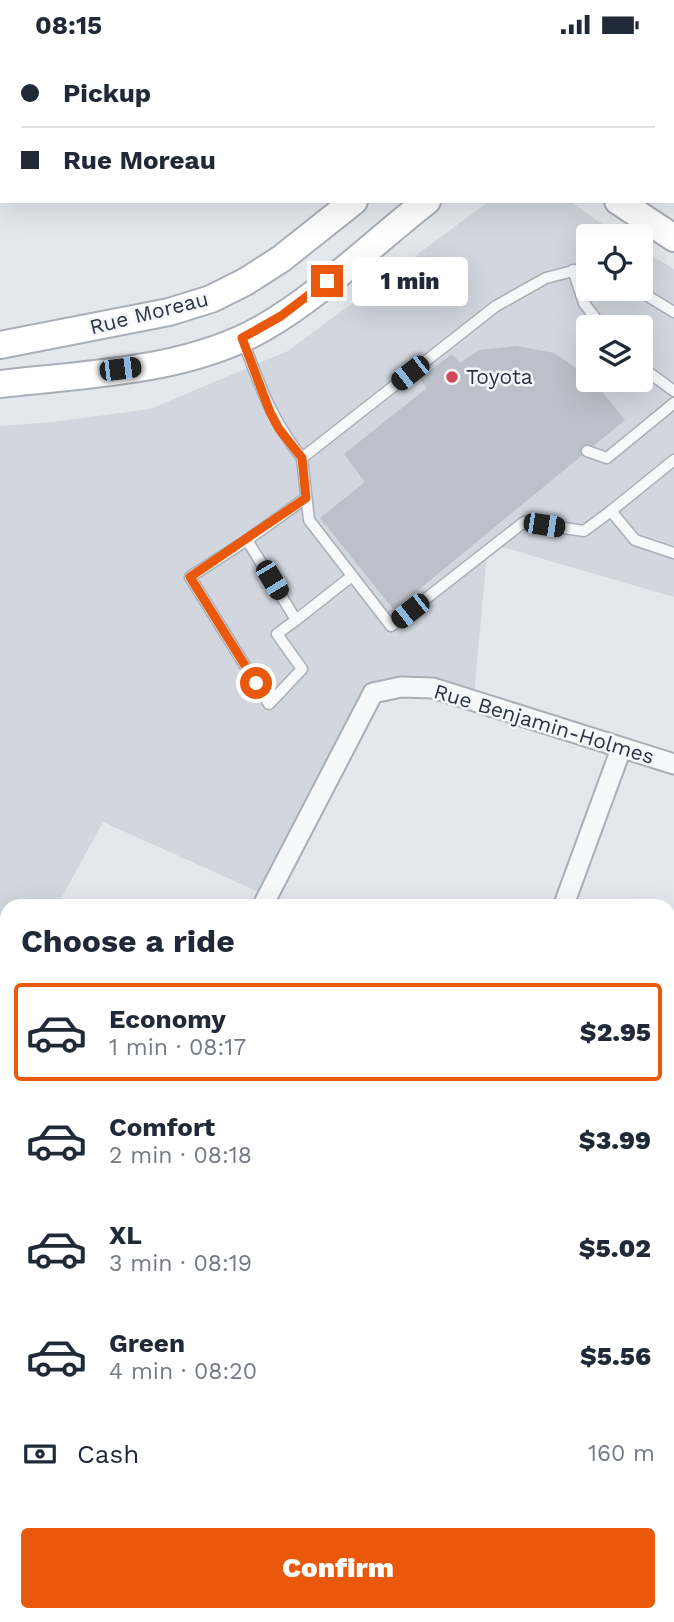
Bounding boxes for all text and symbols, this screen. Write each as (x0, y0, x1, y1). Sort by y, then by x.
text: 08:15 (35, 10, 102, 40)
text: Pickup (63, 78, 151, 108)
text: Rue Moreau (63, 145, 216, 175)
map controls (576, 224, 653, 392)
button: locate (576, 224, 653, 301)
callout: 1 min (352, 257, 467, 305)
route end (311, 265, 343, 297)
text: 1 min (380, 268, 440, 295)
street label: Rue Moreau (87, 286, 211, 339)
button: layers (576, 315, 653, 392)
car (387, 352, 434, 394)
car (98, 356, 143, 382)
place label: Toyota (466, 364, 533, 389)
marker: Toyota (444, 369, 460, 385)
car (522, 511, 567, 539)
car (253, 557, 292, 603)
car (387, 590, 434, 632)
route start (240, 667, 272, 699)
street label: Rue Benjamin-Holmes (431, 678, 657, 769)
text: Choose a ride (21, 922, 235, 960)
icon: car (25, 1001, 88, 1064)
text: Economy (109, 1004, 226, 1034)
text: $2.95 (580, 1017, 651, 1047)
text: 1 min · 08:17 (109, 1034, 246, 1061)
icon: car (25, 1109, 88, 1172)
text: Comfort (109, 1112, 215, 1142)
text: $3.99 (579, 1125, 651, 1155)
text: 2 min · 08:18 (109, 1142, 252, 1169)
icon: car (25, 1217, 88, 1280)
text: XL (109, 1220, 142, 1250)
text: $5.02 (579, 1233, 651, 1263)
text: 3 min · 08:19 (109, 1250, 252, 1277)
icon: car (25, 1325, 88, 1388)
text: Green (109, 1328, 185, 1358)
text: $5.56 (580, 1341, 651, 1371)
text: 4 min · 08:20 (109, 1358, 257, 1385)
icon: cash (21, 1435, 59, 1473)
text: Cash (77, 1439, 139, 1469)
text: 160 m (588, 1440, 655, 1467)
button: Confirm (21, 1528, 655, 1608)

